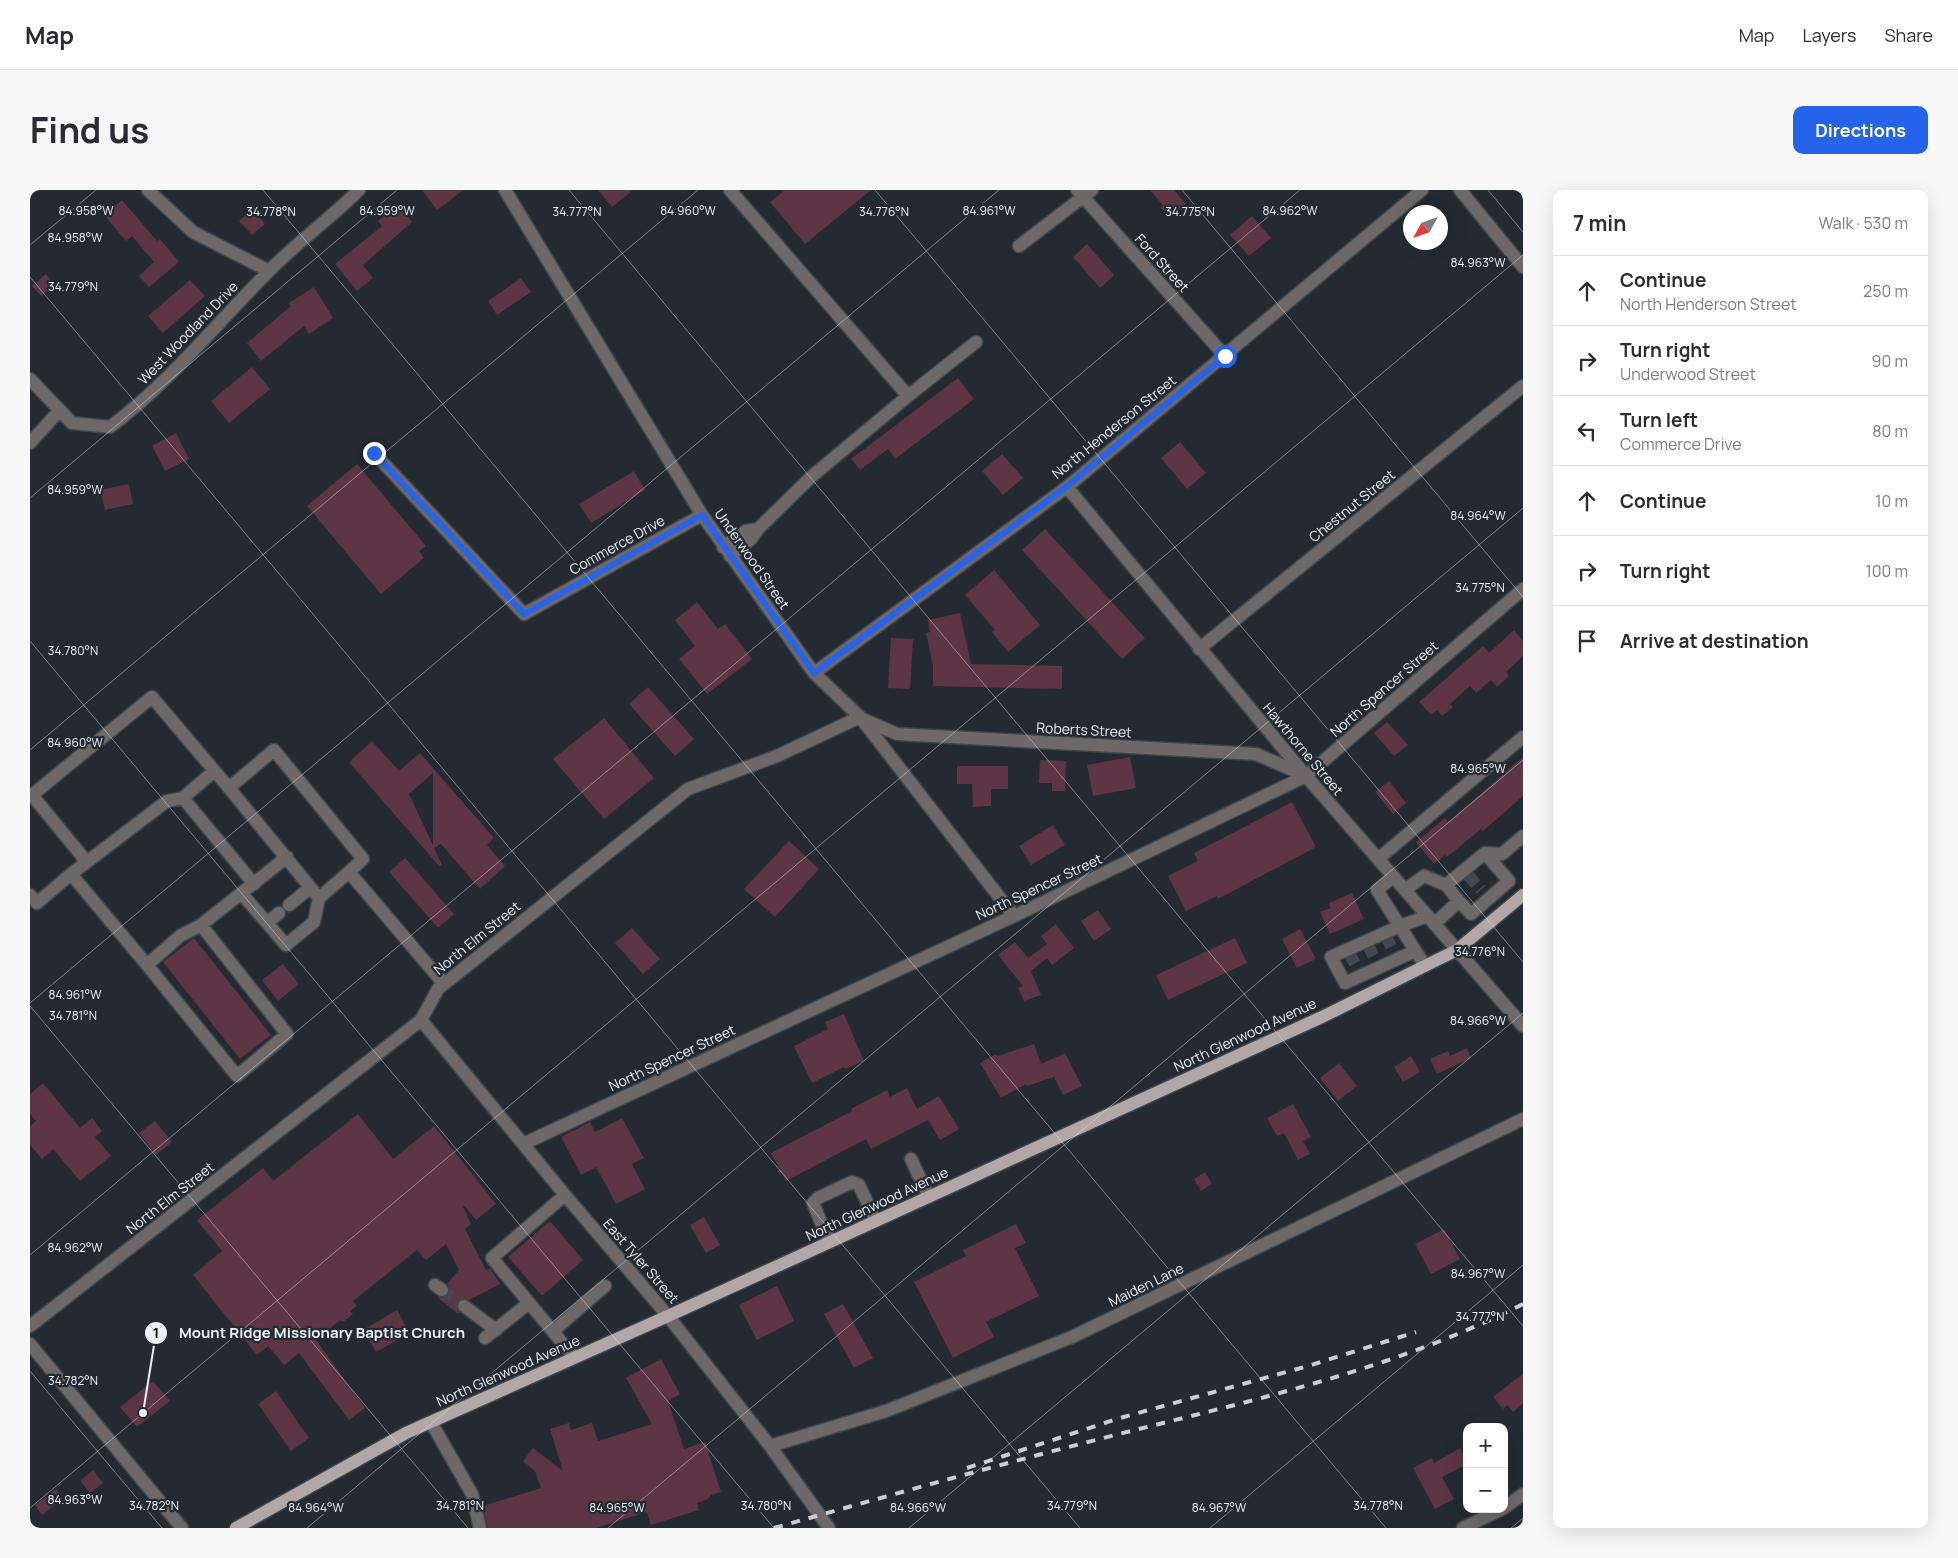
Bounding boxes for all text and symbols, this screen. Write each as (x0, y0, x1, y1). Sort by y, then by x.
text: Map (25, 18, 74, 51)
text: Map (1739, 23, 1774, 47)
text: Layers (1802, 23, 1856, 47)
text: Share (1884, 23, 1933, 47)
text: Find us (30, 106, 149, 154)
button: Directions (1793, 106, 1928, 154)
text: 84.958°W (59, 202, 114, 219)
text: 84.959°W (359, 202, 415, 219)
text: 84.960°W (660, 202, 717, 219)
text: 84.961°W (963, 202, 1016, 219)
text: 84.962°W (1262, 202, 1318, 219)
text: 34.778°N (246, 203, 296, 220)
text: 34.777°N (553, 203, 601, 220)
text: 34.776°N (859, 203, 909, 220)
text: 34.775°N (1165, 203, 1215, 220)
north arrow (1403, 205, 1448, 250)
text: 7 min (1573, 209, 1626, 237)
text: Walk · 530 m (1819, 212, 1908, 234)
text: 84.958°W (48, 229, 103, 246)
street label: Ford Street (1131, 229, 1194, 296)
text: 84.963°W (1451, 254, 1506, 271)
text: Continue (1620, 267, 1706, 293)
street label: West Woodland Drive (133, 277, 242, 388)
icon: ahead (1573, 277, 1601, 305)
text: 34.779°N (48, 278, 98, 295)
text: 250 m (1863, 280, 1908, 302)
text: North Henderson Street (1620, 293, 1797, 315)
text: Turn right (1620, 337, 1710, 363)
route start (1214, 345, 1237, 368)
icon: right (1573, 347, 1601, 375)
text: 90 m (1872, 350, 1908, 372)
text: Underwood Street (1620, 363, 1756, 385)
street label: North Henderson Street (1048, 370, 1180, 483)
text: Turn left (1620, 407, 1698, 433)
icon: left (1573, 417, 1601, 445)
text: 80 m (1872, 420, 1908, 442)
text: Commerce Drive (1620, 433, 1742, 455)
route end (363, 442, 386, 465)
street label: Chestnut Street (1305, 465, 1399, 546)
text: 84.959°W (47, 481, 103, 498)
icon: ahead (1573, 487, 1601, 515)
text: Continue (1620, 488, 1706, 514)
text: 10 m (1875, 490, 1908, 512)
street label: Underwood Street (711, 505, 795, 613)
text: 84.964°W (1450, 507, 1506, 524)
street label: Commerce Drive (566, 510, 668, 579)
icon: right (1573, 557, 1601, 585)
text: Turn right (1620, 558, 1710, 584)
text: 100 m (1865, 560, 1908, 582)
text: 34.775°N (1455, 579, 1505, 596)
icon: arrive (1573, 627, 1601, 655)
text: Arrive at destination (1620, 628, 1809, 654)
street label: North Spencer Street (1326, 636, 1442, 741)
text: 34.780°N (48, 642, 98, 659)
street label: Hawthorne Street (1259, 698, 1348, 799)
street label: Roberts Street (1036, 718, 1133, 742)
text: 84.960°W (47, 734, 104, 751)
text: 84.965°W (1450, 760, 1506, 777)
street label: North Spencer Street (972, 849, 1105, 924)
street label: North Elm Street (429, 896, 524, 979)
text: 34.776°N (1455, 943, 1505, 960)
text: 84.961°W (49, 986, 102, 1003)
street label: North Glenwood Avenue (1170, 993, 1319, 1076)
text: 34.781°N (49, 1007, 97, 1024)
text: 84.966°W (1450, 1012, 1507, 1029)
street label: North Spencer Street (605, 1020, 738, 1095)
street label: North Elm Street (122, 1157, 218, 1238)
street label: North Glenwood Avenue (802, 1162, 951, 1245)
street label: East Tyler Street (599, 1214, 684, 1307)
text: 84.962°W (47, 1239, 103, 1256)
street label: Maiden Lane (1105, 1258, 1187, 1311)
text: 84.967°W (1451, 1265, 1506, 1282)
text: 34.777°N (1456, 1308, 1504, 1325)
callout: Mount Ridge Missionary Baptist Church (144, 1318, 475, 1348)
text: 1 (153, 1322, 159, 1343)
text: Mount Ridge Missionary Baptist Church (179, 1322, 465, 1343)
street label: North Glenwood Avenue (433, 1330, 583, 1411)
text: 34.782°N (48, 1372, 98, 1389)
map controls (1463, 1423, 1508, 1513)
button: + (1463, 1423, 1508, 1468)
button: − (1463, 1468, 1508, 1513)
text: 84.963°W (48, 1491, 103, 1508)
text: 34.782°N (129, 1497, 179, 1514)
text: 34.781°N (436, 1497, 484, 1514)
text: 34.780°N (741, 1497, 791, 1514)
text: 34.779°N (1047, 1497, 1097, 1514)
text: 34.778°N (1353, 1497, 1403, 1514)
text: 84.964°W (288, 1499, 344, 1516)
text: 84.965°W (589, 1499, 645, 1516)
text: 84.966°W (890, 1499, 947, 1516)
text: 84.967°W (1192, 1499, 1247, 1516)

